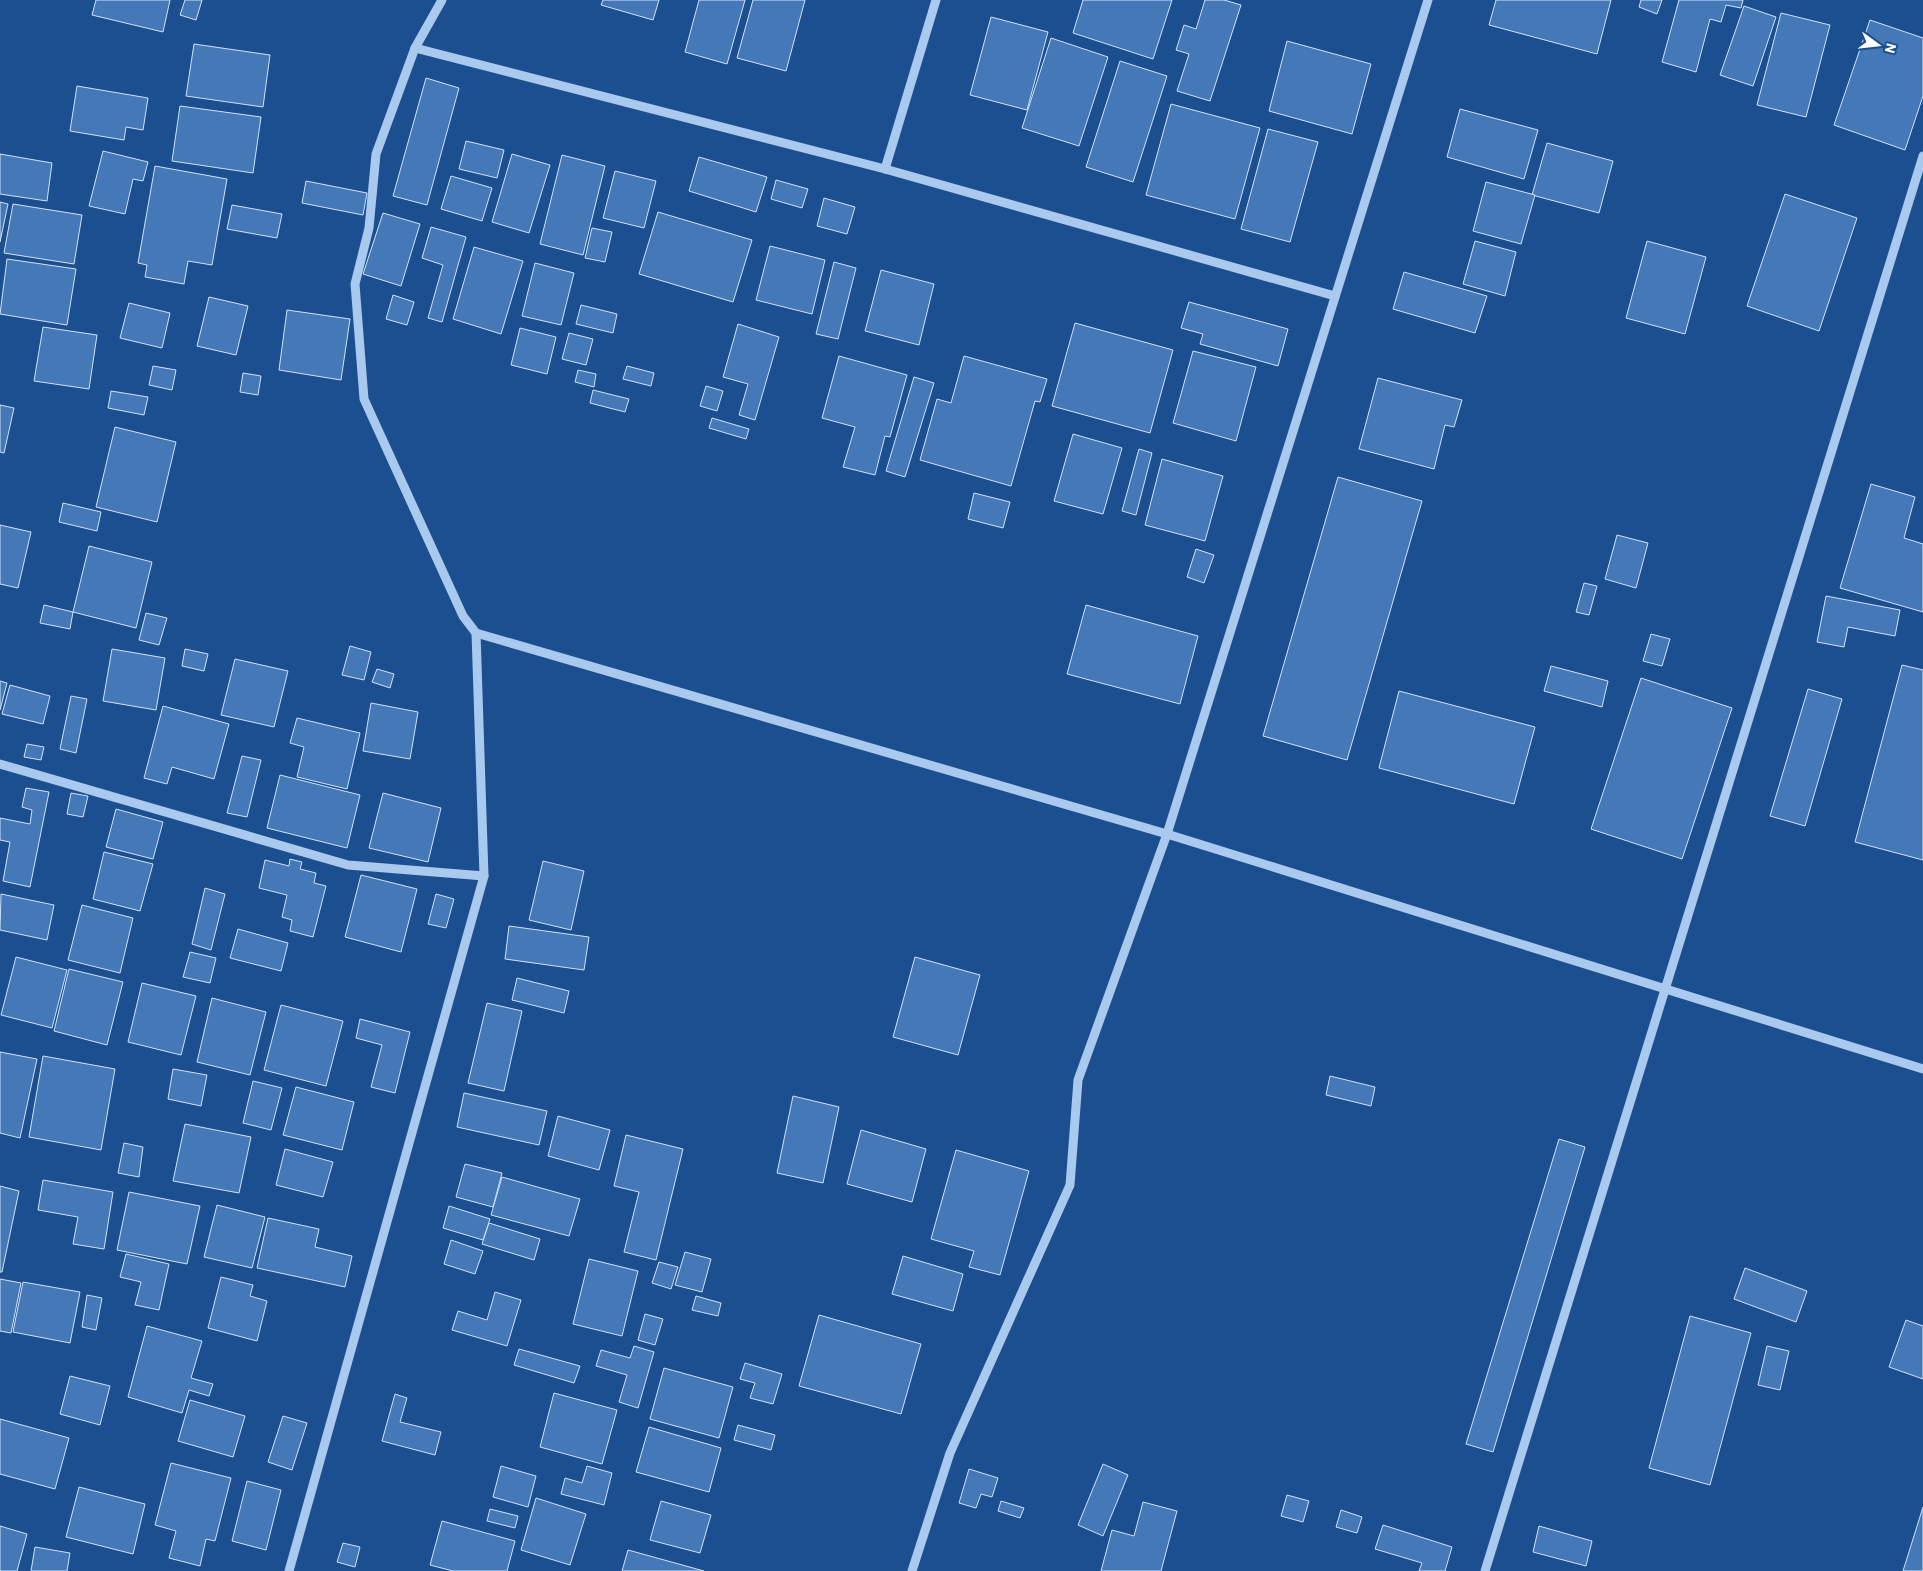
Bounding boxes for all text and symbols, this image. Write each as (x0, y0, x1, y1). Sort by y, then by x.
north arrow (1853, 20, 1903, 70)
text: N (1882, 42, 1900, 55)

